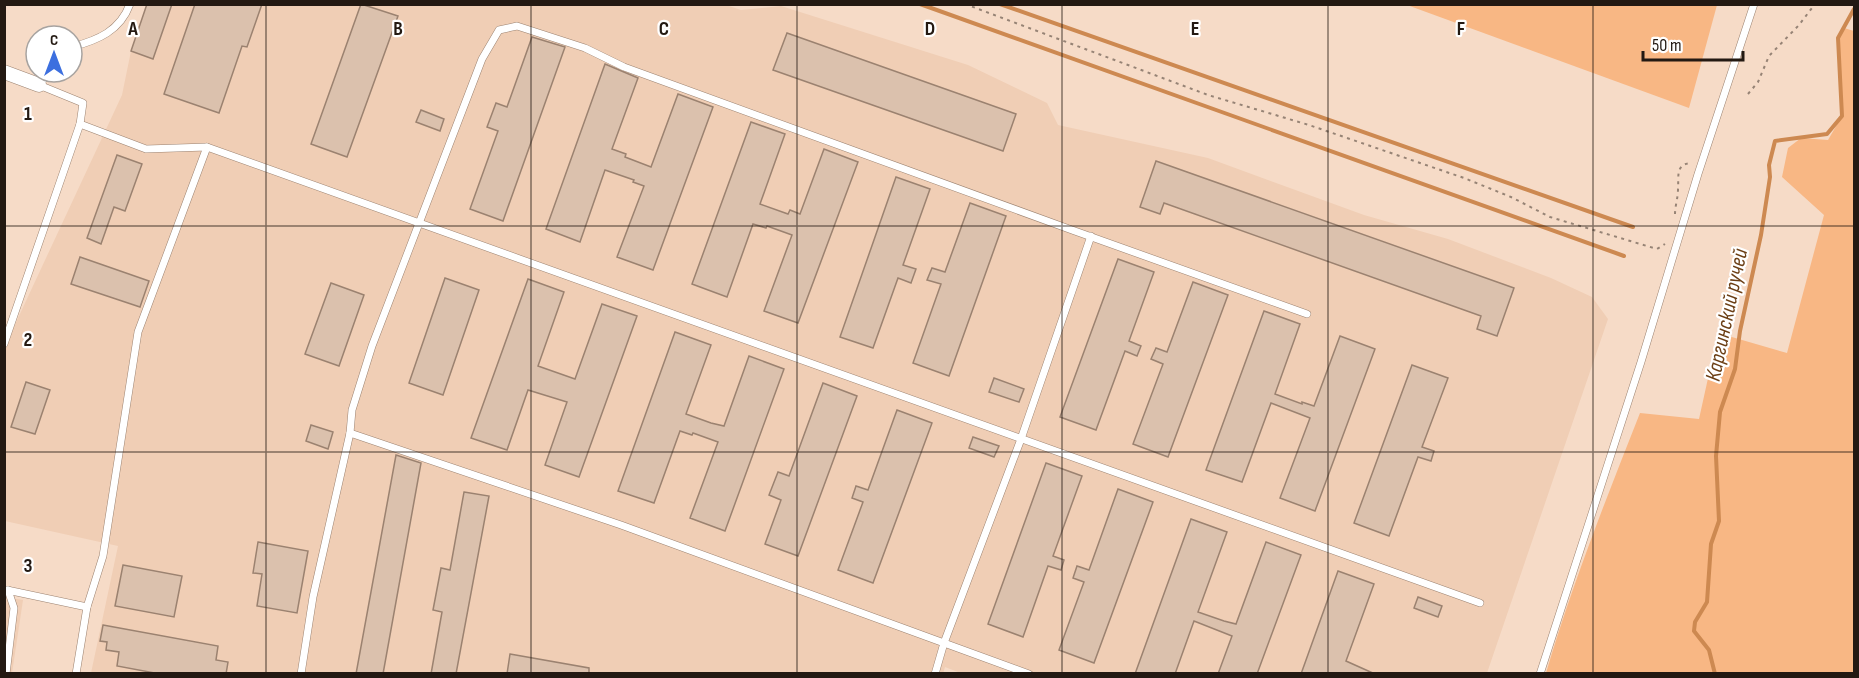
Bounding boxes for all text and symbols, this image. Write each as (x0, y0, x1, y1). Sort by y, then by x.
text: A (127, 17, 138, 41)
text: B (393, 17, 403, 41)
text: C (659, 17, 669, 41)
text: D (925, 17, 935, 41)
text: E (1191, 17, 1199, 41)
text: F (1457, 17, 1465, 41)
north arrow (24, 24, 84, 84)
scale bar (1643, 24, 1744, 62)
text: С (50, 31, 58, 50)
text: 50 m (1652, 35, 1682, 56)
text: 1 (24, 102, 32, 126)
water label: Каргинский ручей (1700, 246, 1754, 384)
text: 2 (24, 328, 32, 352)
text: 3 (24, 554, 33, 578)

